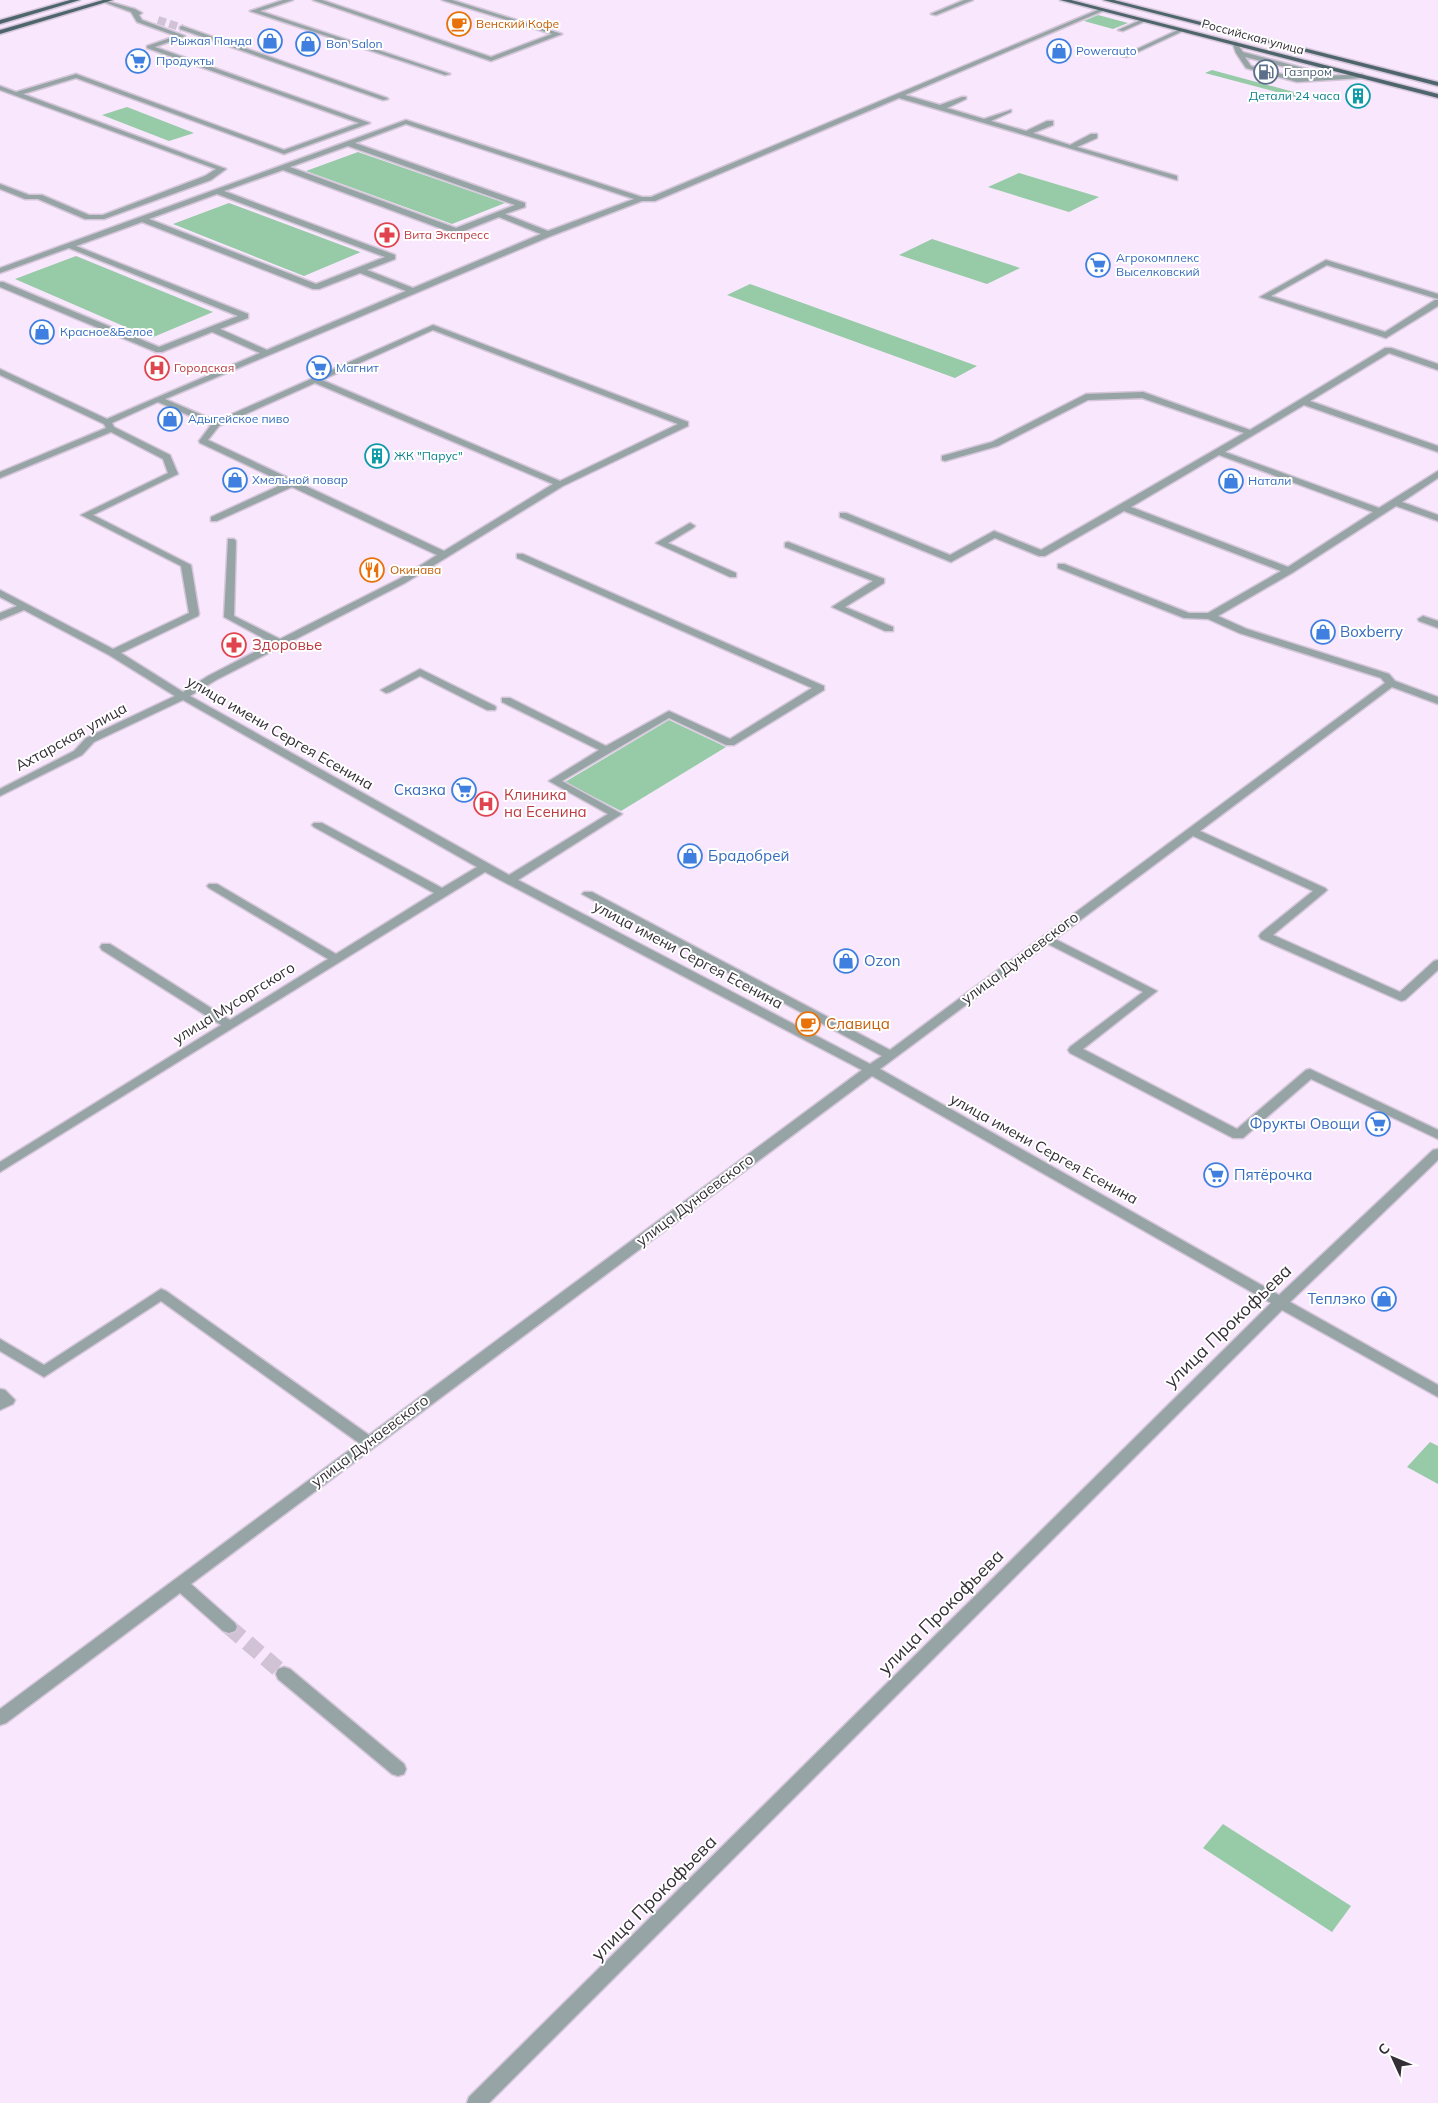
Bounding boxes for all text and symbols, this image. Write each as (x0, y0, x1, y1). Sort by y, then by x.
cafe icon: Венский Кофе (446, 11, 472, 37)
place label: Венский Кофе (476, 16, 559, 31)
street label: Российская улица (1200, 16, 1306, 57)
shop icon: Рыжая Панда (257, 28, 283, 54)
shop icon: Bon Salon (295, 31, 321, 57)
place label: Рыжая Панда (170, 33, 252, 48)
place label: Bon Salon (326, 36, 383, 51)
shop icon: Powerauto (1046, 38, 1072, 64)
place label: Powerauto (1076, 43, 1137, 58)
supermarket icon: Продукты (125, 48, 151, 74)
place label: Продукты (156, 53, 214, 68)
fuel station icon: Газпром (1253, 59, 1279, 85)
place label: Газпром (1284, 64, 1332, 79)
building icon: Детали 24 часа (1345, 83, 1371, 109)
place label: Детали 24 часа (1249, 88, 1340, 103)
pharmacy icon: Вита Экспресс (374, 222, 400, 248)
place label: Вита Экспресс (404, 227, 489, 242)
place label: Агрокомплекс Выселковский (1116, 250, 1200, 279)
supermarket icon: Агрокомплекс Выселковский (1085, 252, 1111, 278)
shop icon: Красное&Белое (29, 319, 55, 345)
place label: Красное&Белое (60, 324, 153, 339)
hospital icon: Городская (144, 355, 170, 381)
supermarket icon: Магнит (306, 355, 332, 381)
place label: Городская (174, 360, 234, 375)
place label: Магнит (336, 360, 379, 375)
shop icon: Адыгейское пиво (157, 406, 183, 432)
place label: Адыгейское пиво (188, 411, 289, 426)
building icon: ЖК "Парус" (364, 443, 390, 469)
place label: ЖК "Парус" (394, 448, 463, 463)
shop icon: Хмельной повар (222, 467, 248, 493)
shop icon: Натали (1218, 468, 1244, 494)
place label: Хмельной повар (252, 472, 348, 487)
place label: Натали (1248, 473, 1291, 488)
restaurant icon: Окинава (359, 557, 385, 583)
place label: Окинава (390, 562, 441, 577)
shop icon: Boxberry (1310, 619, 1336, 645)
place label: Boxberry (1340, 622, 1403, 641)
pharmacy icon: Здоровье (221, 632, 247, 658)
place label: Здоровье (252, 635, 322, 654)
street label: улица имени Сергея Есенина (184, 671, 377, 794)
street label: Ахтарская улица (12, 698, 130, 775)
supermarket icon: Сказка (451, 777, 477, 803)
place label: Сказка (394, 780, 446, 799)
place label: Клиника на Есенина (504, 785, 587, 821)
hospital icon: Клиника на Есенина (473, 791, 499, 817)
shop icon: Брадобрей (677, 843, 703, 869)
place label: Брадобрей (708, 846, 789, 865)
street label: улица имени Сергея Есенина (590, 896, 786, 1013)
street label: улица Дунаевского (957, 907, 1082, 1008)
shop icon: Ozon (833, 948, 859, 974)
place label: Ozon (864, 951, 901, 970)
street label: улица Мусоргского (169, 957, 298, 1048)
cafe icon: Славица (795, 1011, 821, 1037)
place label: Славица (826, 1014, 890, 1033)
street label: улица имени Сергея Есенина (947, 1089, 1142, 1208)
supermarket icon: Фрукты Овощи (1365, 1111, 1391, 1137)
place label: Фрукты Овощи (1250, 1114, 1360, 1133)
street label: улица Дунаевского (632, 1149, 757, 1250)
supermarket icon: Пятёрочка (1203, 1162, 1229, 1188)
place label: Пятёрочка (1234, 1165, 1312, 1184)
street label: улица Прокофьева (1159, 1259, 1296, 1392)
shop icon: Теплэко (1371, 1286, 1397, 1312)
place label: Теплэко (1307, 1289, 1366, 1308)
street label: улица Дунаевского (307, 1390, 432, 1491)
street label: улица Прокофьева (873, 1544, 1008, 1679)
street label: улица Прокофьева (586, 1830, 721, 1965)
north arrow (1368, 2033, 1418, 2083)
text: С (1374, 2039, 1393, 2059)

